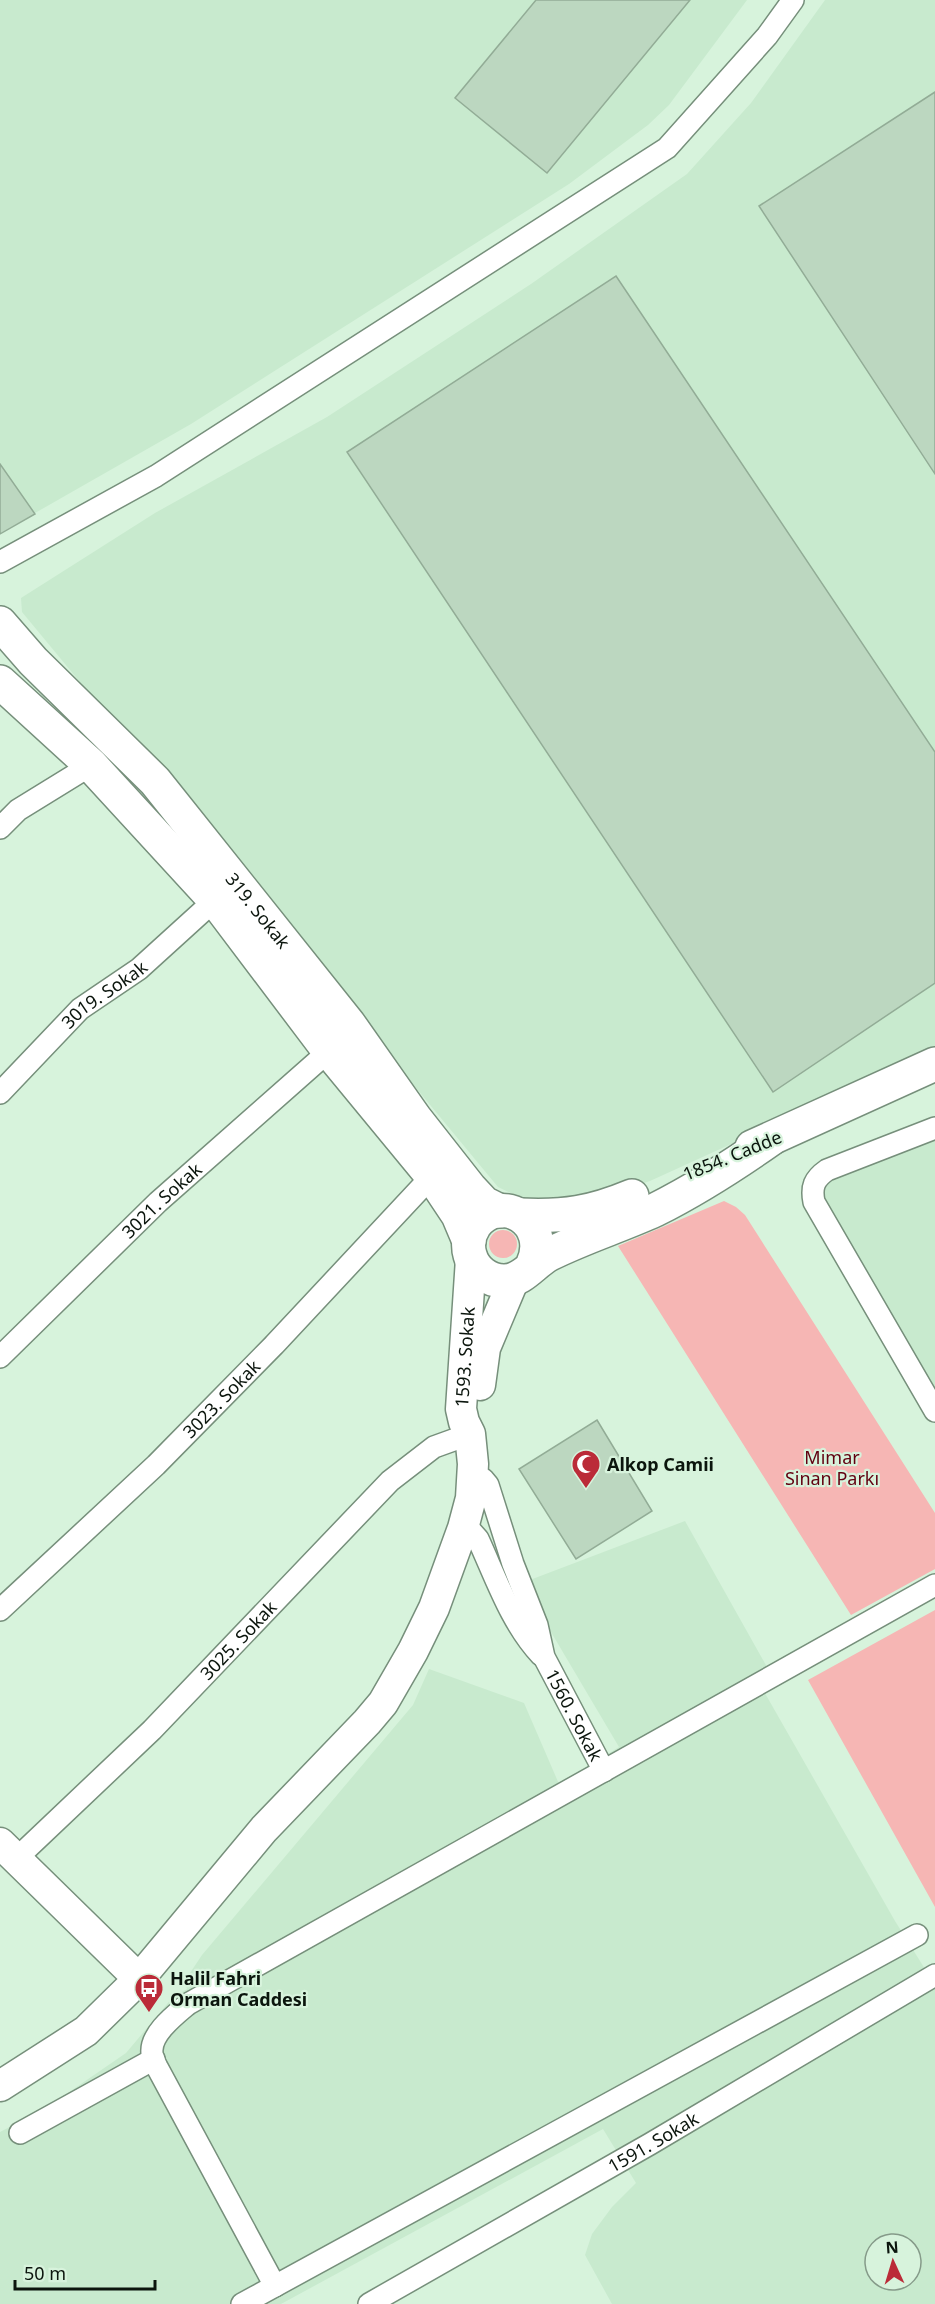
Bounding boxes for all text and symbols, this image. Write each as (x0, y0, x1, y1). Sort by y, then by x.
street label: 319. Sokak (221, 868, 296, 954)
street label: 3019. Sokak (56, 955, 153, 1034)
street label: 1854. Cadde (679, 1124, 785, 1186)
street label: 3021. Sokak (116, 1157, 207, 1243)
street label: 1593. Sokak (449, 1306, 480, 1408)
street label: 3023. Sokak (177, 1354, 265, 1443)
park label: Mimar Sinan Parkı (785, 1445, 879, 1490)
mosque icon: Alkop Camii (570, 1448, 602, 1490)
place label: Alkop Camii (607, 1452, 714, 1476)
street label: 3025. Sokak (195, 1595, 282, 1685)
street label: 1560. Sokak (540, 1665, 609, 1765)
place label: Halil Fahri Orman Caddesi (170, 1966, 307, 2011)
bus stop icon: Halil Fahri Orman Caddesi (133, 1972, 165, 2014)
street label: 1591. Sokak (603, 2106, 703, 2178)
north arrow (863, 2232, 923, 2292)
text: N (885, 2236, 899, 2258)
scale bar (15, 2253, 154, 2291)
text: 50 m (24, 2261, 66, 2285)

